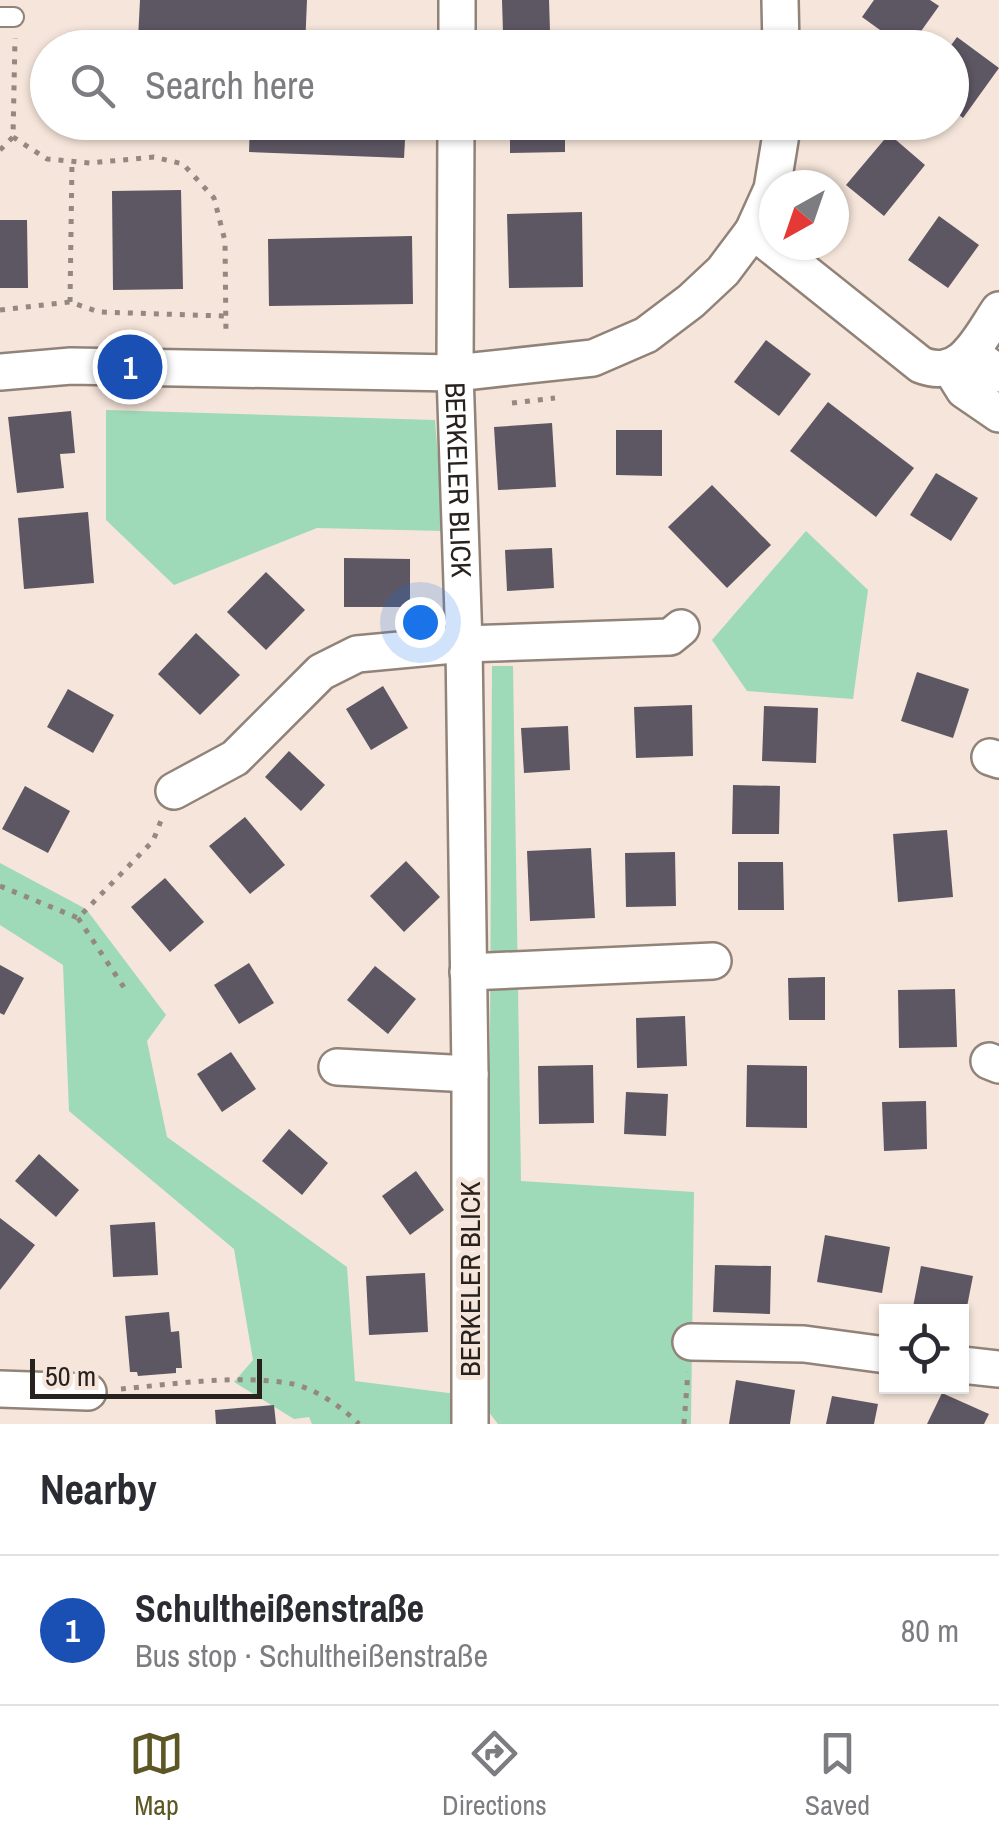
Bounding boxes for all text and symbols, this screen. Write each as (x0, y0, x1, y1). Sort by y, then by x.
search box (30, 30, 969, 140)
icon: search (65, 58, 120, 113)
text: Search here (145, 60, 315, 111)
north arrow (759, 170, 849, 260)
pin: 1 (98, 330, 162, 404)
street label: BERKELER BLICK (436, 382, 481, 578)
your location (395, 597, 446, 648)
street label: BERKELER BLICK (451, 1181, 489, 1377)
map controls (879, 1304, 969, 1394)
button: locate (879, 1304, 969, 1394)
scale bar (30, 1354, 262, 1398)
text: 50 m (45, 1357, 96, 1395)
text: Nearby (40, 1461, 157, 1517)
text: Schultheißenstraße (135, 1583, 424, 1634)
text: 1 (65, 1609, 80, 1652)
text: 80 m (901, 1609, 959, 1652)
text: Bus stop · Schultheißenstraße (135, 1634, 488, 1677)
tab: Map (129, 1726, 184, 1824)
tab: Directions (442, 1726, 547, 1824)
tab: Saved (805, 1726, 870, 1824)

